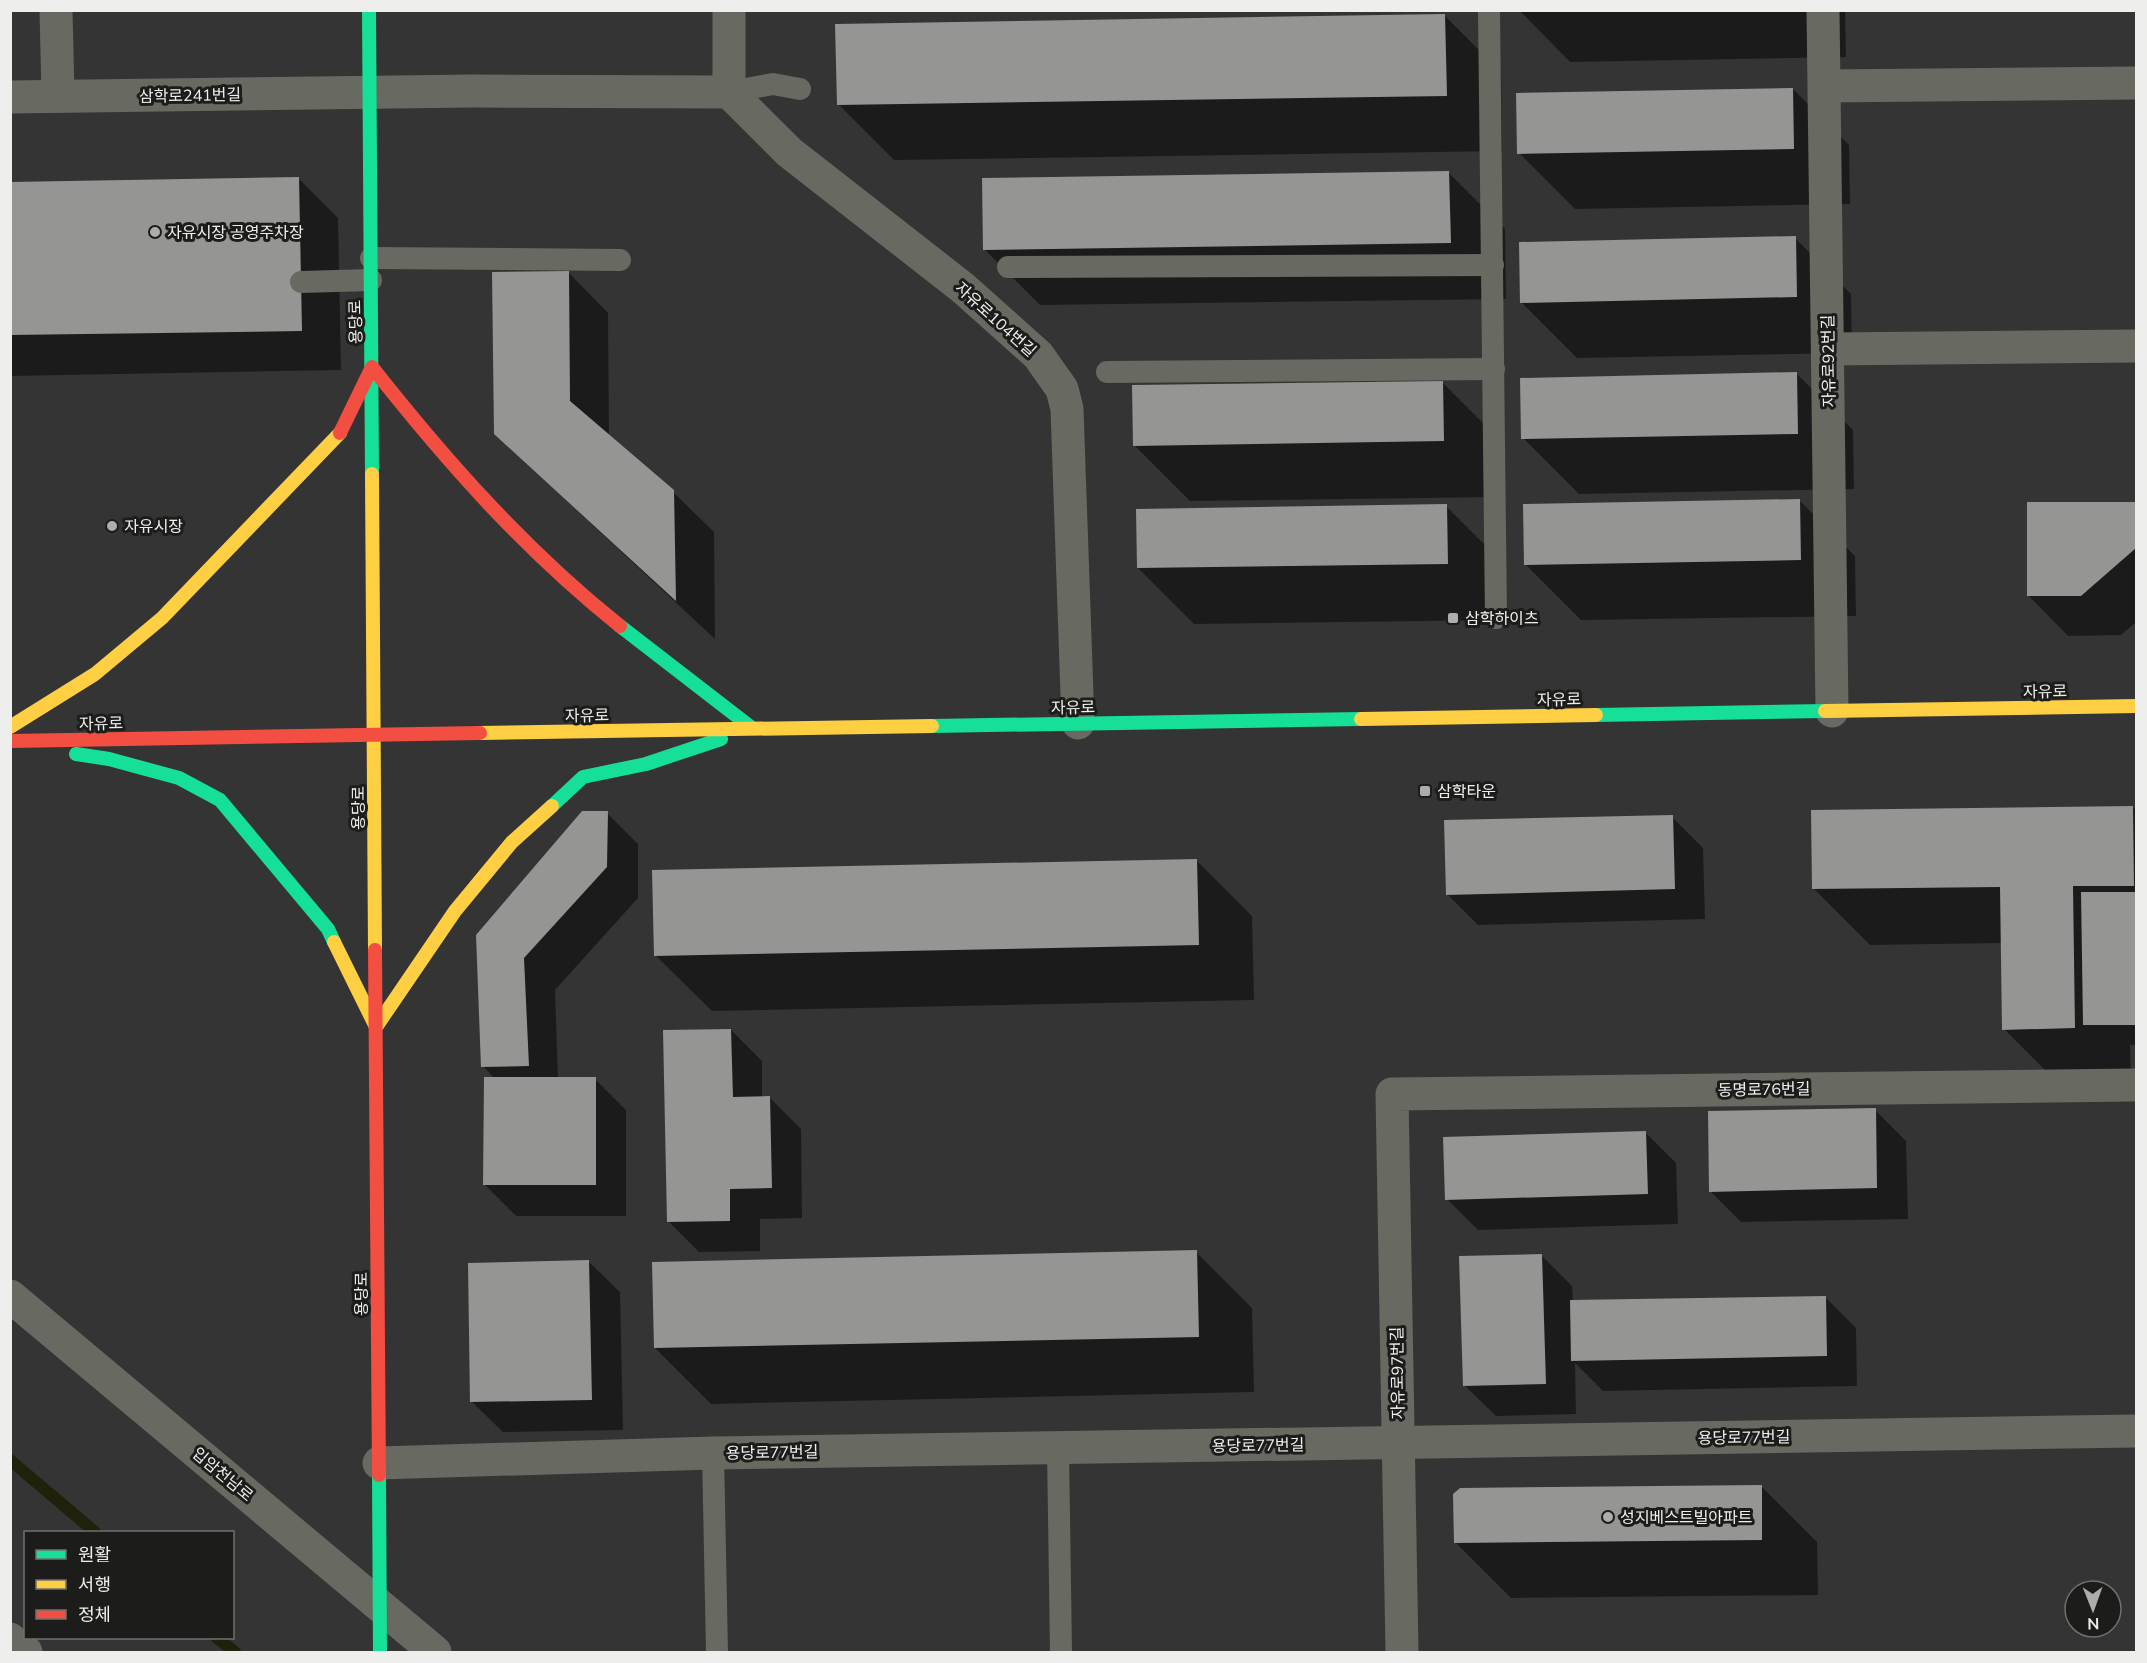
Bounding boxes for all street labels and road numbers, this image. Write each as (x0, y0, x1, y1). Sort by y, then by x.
street label: 삼학로241번길 (139, 84, 241, 106)
street label: 자유로104번길 (951, 277, 1041, 361)
street label: 용당로 (345, 299, 365, 344)
street label: 자유로92번길 (1817, 314, 1839, 408)
street label: 자유로 (2023, 681, 2068, 701)
street label: 자유로 (1537, 689, 1582, 709)
street label: 자유로 (1051, 697, 1096, 717)
street label: 자유로 (565, 705, 610, 725)
street label: 자유로 (79, 713, 124, 733)
street label: 용당로 (348, 786, 368, 830)
street label: 동명로76번길 (1717, 1078, 1811, 1100)
street label: 용당로 (351, 1272, 371, 1316)
street label: 자유로97번길 (1386, 1326, 1408, 1420)
street label: 용당로77번길 (1697, 1426, 1791, 1448)
street label: 용당로77번길 (1211, 1434, 1305, 1456)
street label: 용당로77번길 (725, 1441, 819, 1463)
street label: 입암천남로 (188, 1443, 258, 1505)

